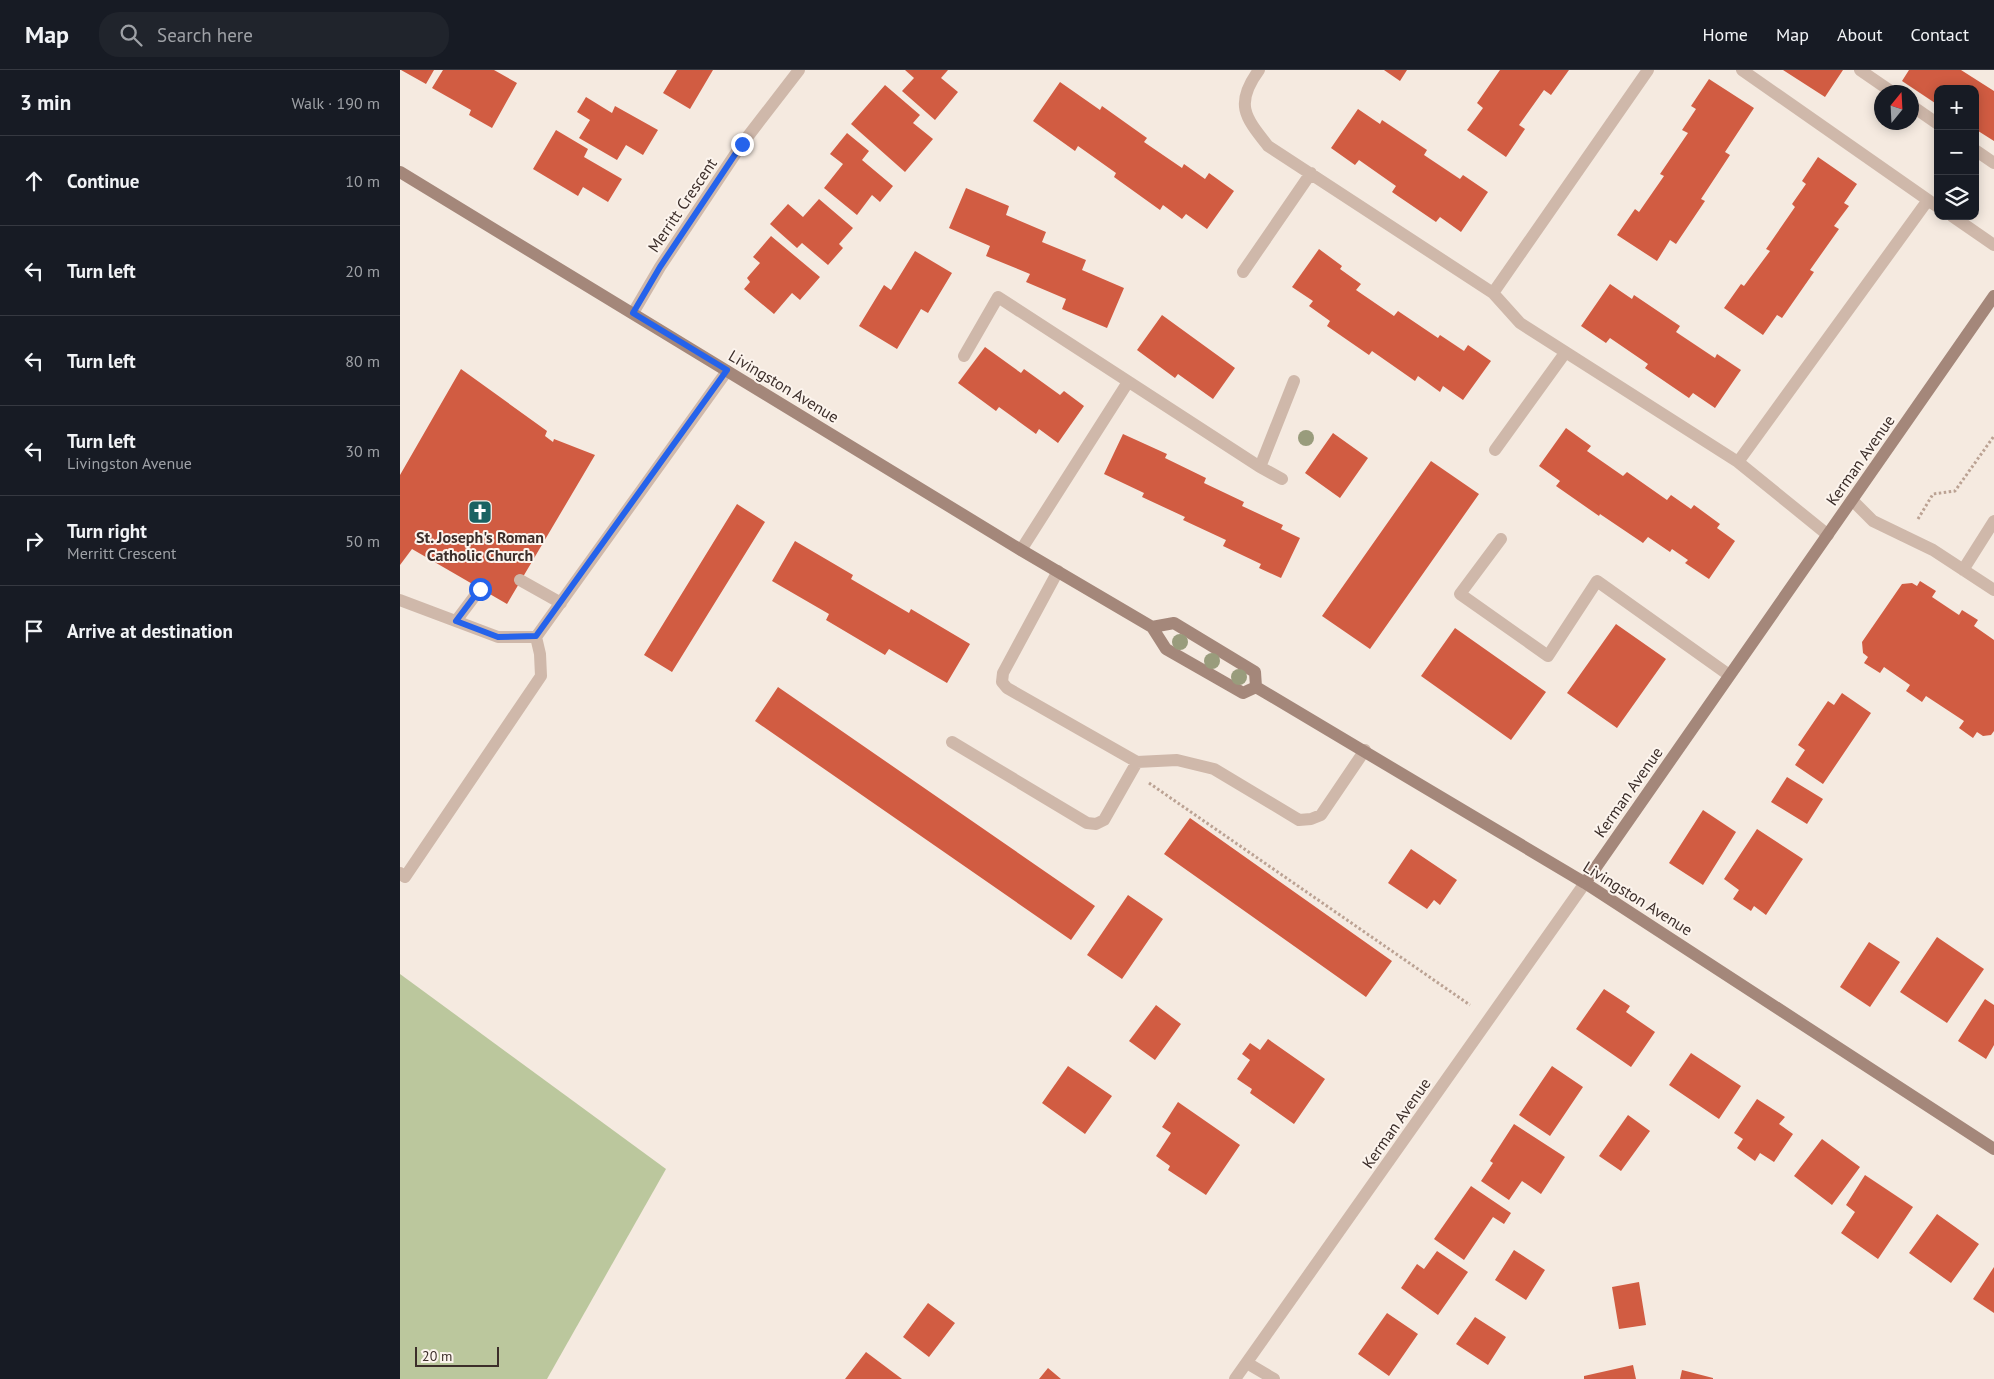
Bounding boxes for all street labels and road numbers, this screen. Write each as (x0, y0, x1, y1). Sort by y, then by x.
street label: Merritt Crescent (643, 154, 721, 256)
street label: Livingston Avenue (725, 345, 843, 427)
street label: Kerman Avenue (1821, 411, 1899, 509)
street label: Kerman Avenue (1589, 743, 1667, 841)
street label: Livingston Avenue (1580, 856, 1696, 940)
street label: Kerman Avenue (1357, 1074, 1435, 1172)

